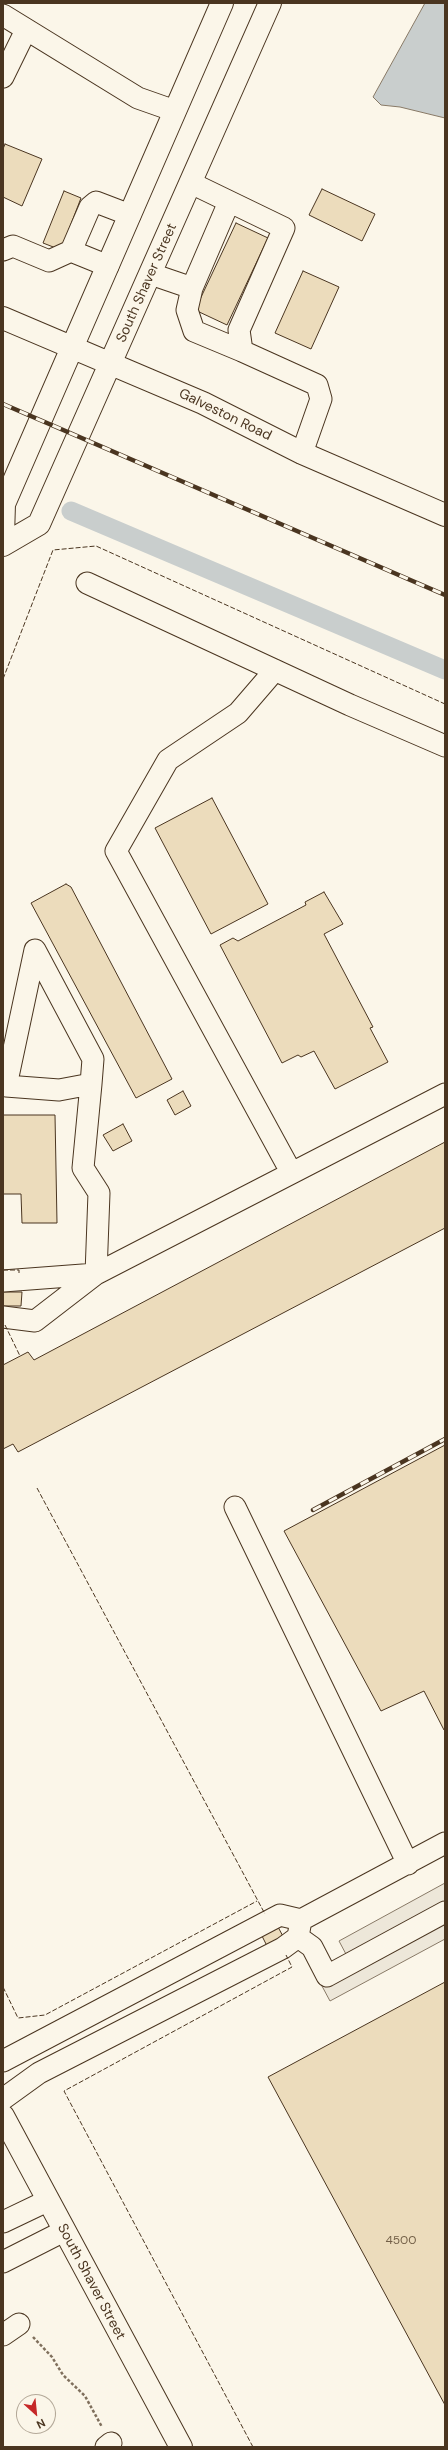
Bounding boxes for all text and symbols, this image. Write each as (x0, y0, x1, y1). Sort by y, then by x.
street label: South Shaver Street (113, 221, 181, 345)
street label: Galveston Road (176, 385, 274, 445)
street label: South Shaver Street (53, 2221, 129, 2343)
house number: 4500 (385, 2234, 417, 2248)
north arrow (16, 2394, 56, 2434)
text: N (34, 2416, 48, 2432)

